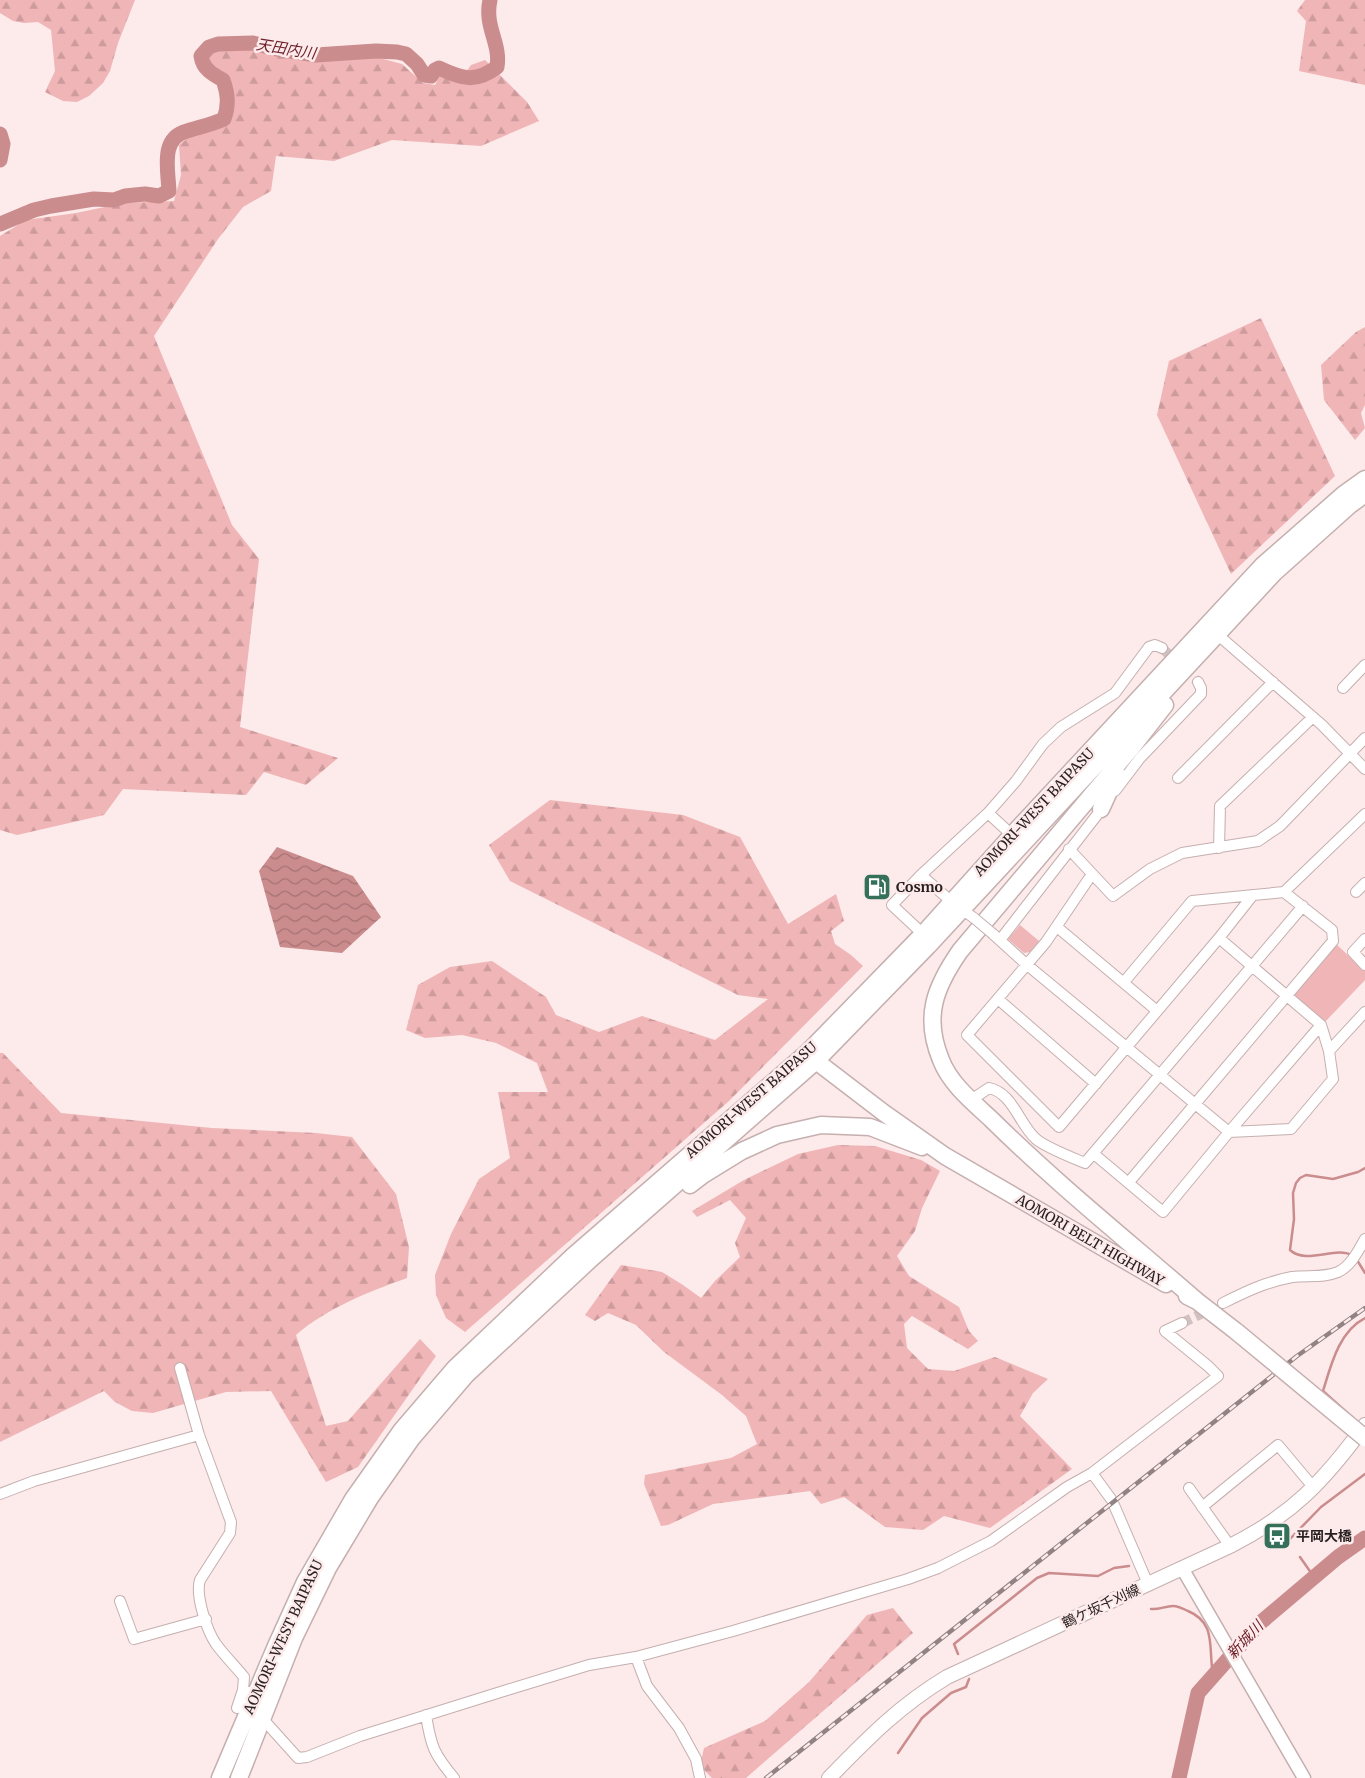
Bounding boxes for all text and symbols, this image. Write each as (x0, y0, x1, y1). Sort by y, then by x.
water label: 天田内川 (255, 34, 319, 63)
street label: AOMORI-WEST BAIPASU (969, 744, 1098, 880)
fuel station icon: Cosmo (862, 872, 892, 902)
place label: Cosmo (896, 878, 943, 896)
street label: AOMORI-WEST BAIPASU (681, 1038, 821, 1163)
street label: AOMORI BELT HIGHWAY (1012, 1190, 1168, 1290)
bus stop icon: 平岡大橋 (1262, 1521, 1292, 1551)
place label: 平岡大橋 (1296, 1527, 1352, 1545)
street label: AOMORI-WEST BAIPASU (239, 1556, 327, 1718)
street label: 鶴ケ坂千刈線 (1059, 1580, 1143, 1632)
water label: 新城川 (1222, 1615, 1268, 1663)

